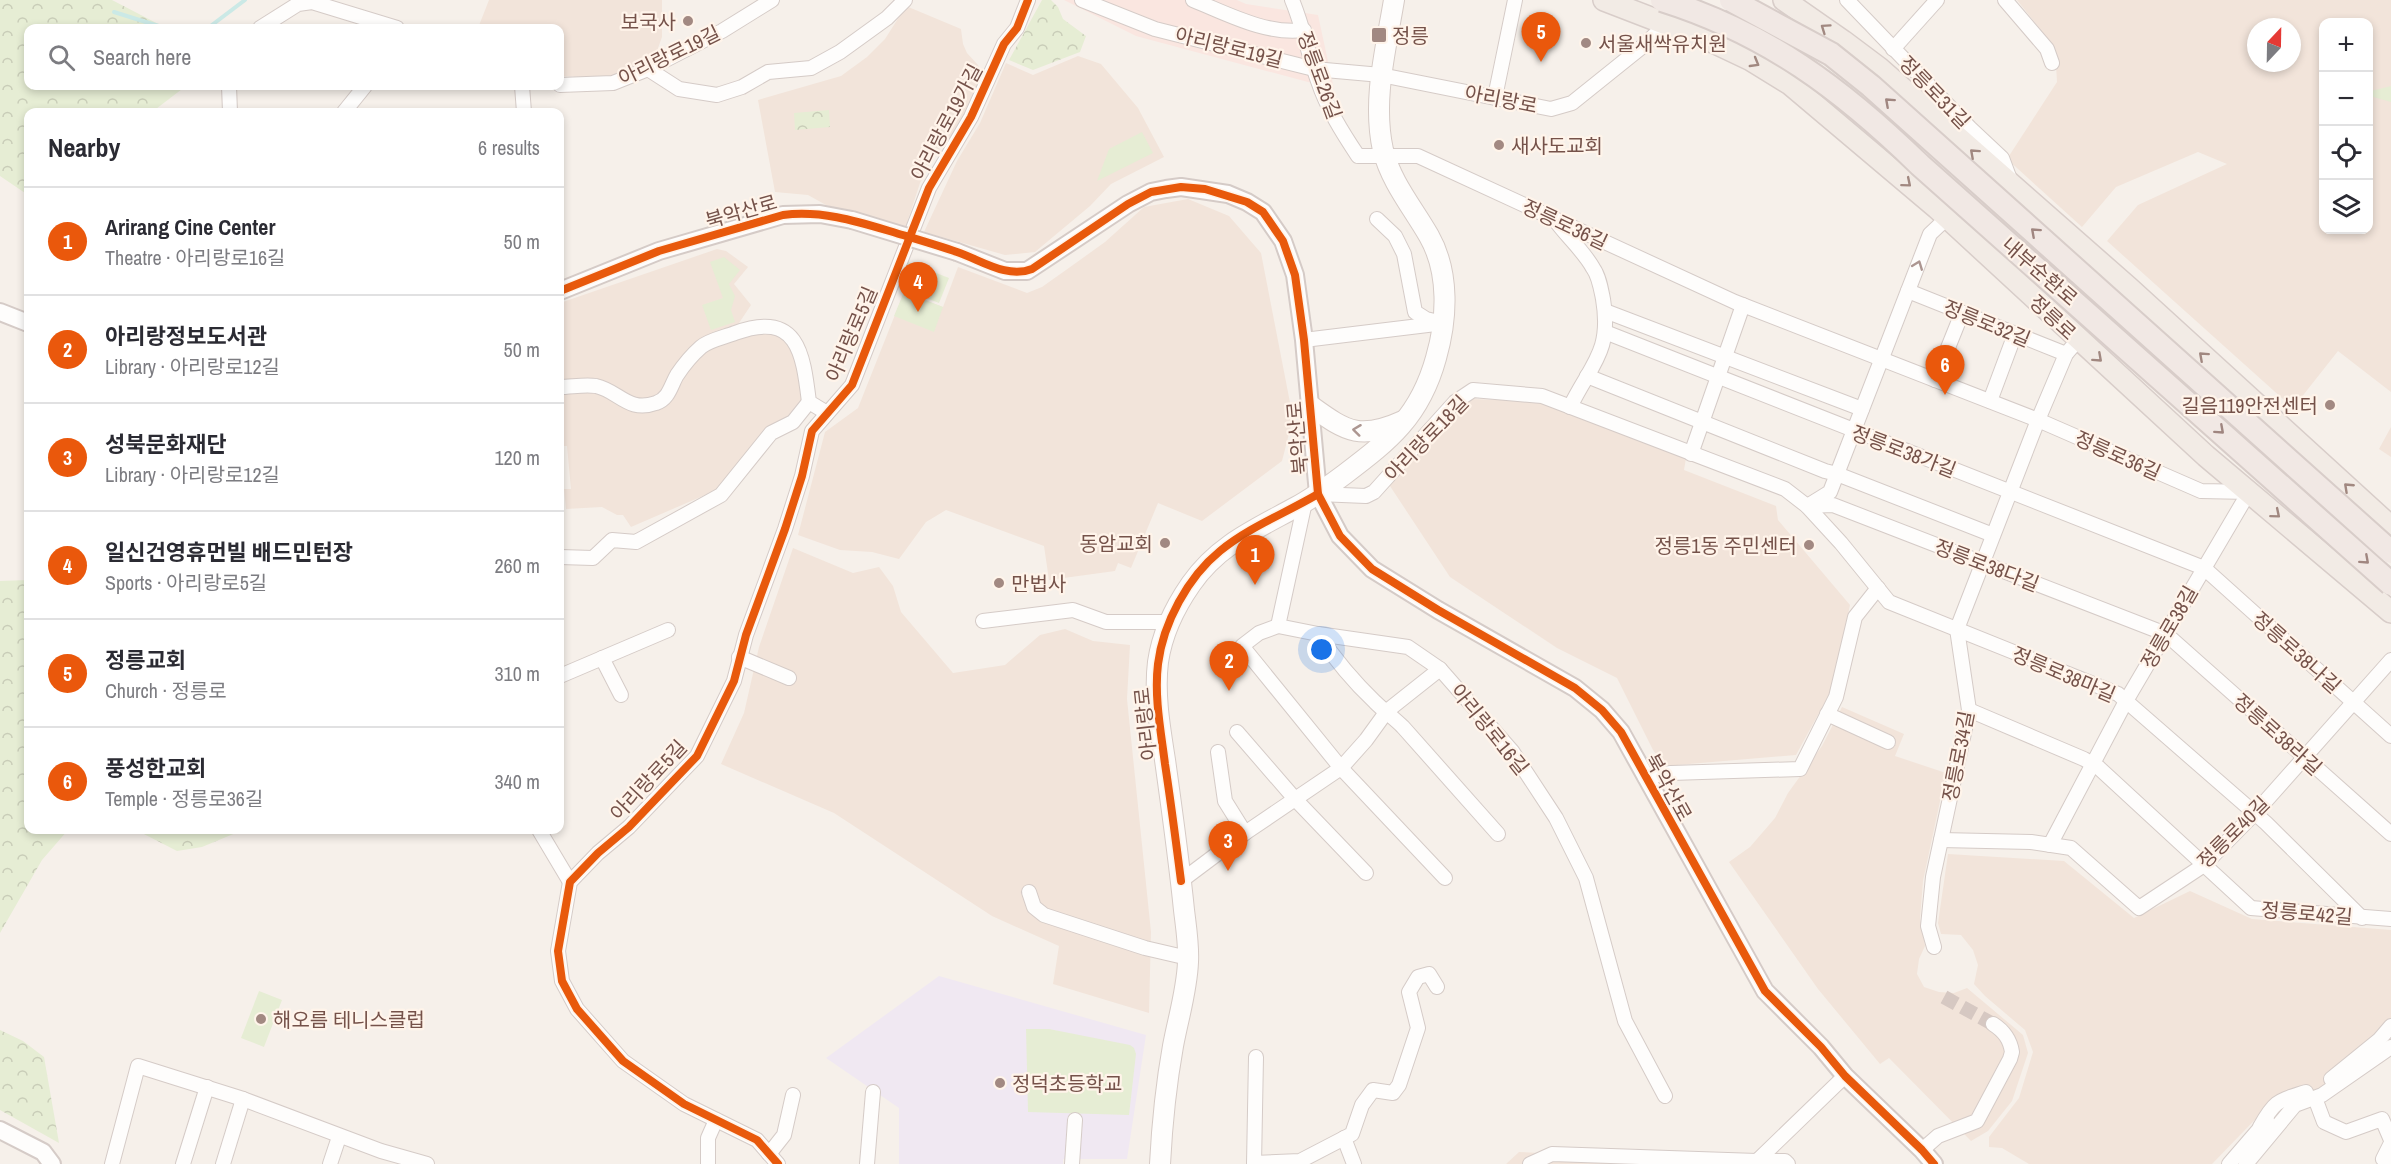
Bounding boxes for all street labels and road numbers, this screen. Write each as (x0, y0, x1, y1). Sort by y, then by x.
street label: 아리랑로19길 (614, 19, 724, 91)
street label: 아리랑로19길 (1172, 21, 1286, 73)
street label: 정릉로26길 (1292, 27, 1348, 123)
street label: 정릉로31길 (1893, 50, 1977, 134)
street label: 아리랑로19가길 (904, 59, 988, 185)
street label: 아리랑로 (1462, 79, 1540, 119)
street label: 북악산로 (702, 188, 780, 234)
street label: 정릉로36길 (1518, 192, 1612, 256)
street label: 내부순환로 (1996, 231, 2084, 311)
street label: 아리랑로5길 (819, 282, 883, 386)
street label: 정릉로 (2024, 288, 2082, 346)
street label: 정릉로32길 (1939, 293, 2035, 353)
street label: 아리랑로18길 (1378, 389, 1474, 487)
street label: 북악산로 (1280, 400, 1314, 476)
street label: 정릉로38가길 (1848, 419, 1960, 483)
street label: 정릉로36길 (2071, 424, 2165, 486)
street label: 정릉로38다길 (1931, 533, 2043, 597)
street label: 정릉로38길 (2134, 580, 2204, 674)
street label: 정릉로38나길 (2247, 605, 2347, 699)
street label: 정릉로38마길 (2008, 640, 2120, 708)
street label: 아리랑로16길 (1445, 678, 1535, 780)
street label: 아리랑로 (1128, 686, 1162, 762)
street label: 정릉로38라길 (2228, 687, 2328, 781)
street label: 정릉로34길 (1936, 708, 1980, 804)
street label: 아리랑로5길 (604, 734, 692, 826)
street label: 북악산로 (1639, 748, 1699, 826)
street label: 정릉로40길 (2191, 790, 2275, 874)
street label: 정릉로42길 (2260, 896, 2354, 930)

